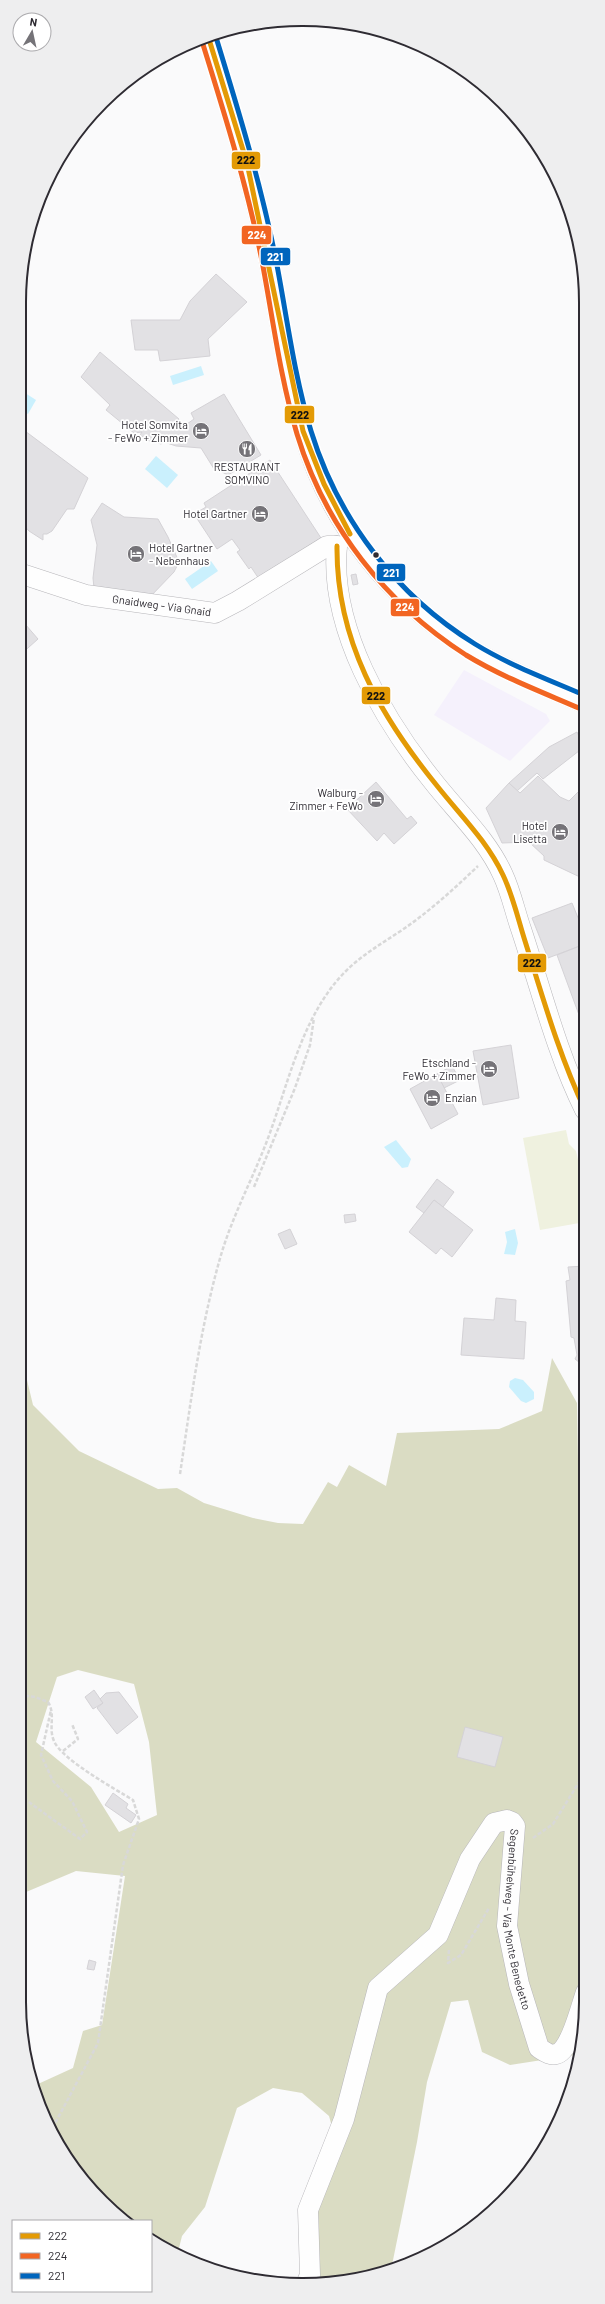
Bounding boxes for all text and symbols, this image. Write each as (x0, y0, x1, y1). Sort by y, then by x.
north arrow (12, 12, 52, 52)
text: N (29, 15, 38, 29)
line badge: 222 (231, 151, 261, 170)
text: 222 (237, 153, 255, 166)
line badge: 224 (241, 225, 272, 245)
text: 224 (248, 228, 267, 241)
line badge: 221 (260, 247, 291, 266)
text: 221 (267, 250, 283, 263)
line badge: 222 (284, 405, 315, 424)
text: 222 (291, 408, 309, 421)
place label: Hotel Somvita - FeWo + Zimmer (108, 418, 188, 444)
hotel icon: Hotel Somvita - FeWo + Zimmer (191, 421, 211, 441)
restaurant icon: RESTAURANT SOMVINO (237, 439, 257, 459)
place label: RESTAURANT SOMVINO (214, 460, 280, 486)
hotel icon: Hotel Gartner (250, 504, 270, 524)
place label: Hotel Gartner (183, 507, 247, 520)
place label: Hotel Gartner - Nebenhaus (149, 541, 213, 567)
hotel icon: Hotel Gartner - Nebenhaus (126, 544, 146, 564)
unlabelled marker (371, 550, 381, 560)
line badge: 221 (376, 563, 406, 582)
text: 221 (383, 566, 399, 579)
street label: Gnaidweg - Via Gnaid (112, 592, 212, 618)
line badge: 224 (390, 598, 420, 617)
text: 224 (396, 600, 415, 613)
line badge: 222 (361, 686, 391, 705)
text: 222 (367, 689, 385, 702)
place label: Walburg - Zimmer + FeWo (289, 786, 363, 812)
hotel icon: Walburg - Zimmer + FeWo (366, 789, 386, 809)
place label: Hotel Lisetta (513, 819, 547, 845)
hotel icon: Hotel Lisetta (550, 822, 570, 842)
line badge: 222 (517, 953, 547, 973)
text: 222 (523, 956, 541, 969)
place label: Etschland - FeWo + Zimmer (402, 1056, 476, 1082)
hotel icon: Etschland - FeWo + Zimmer (479, 1059, 499, 1079)
hotel icon: Enzian (422, 1088, 442, 1108)
place label: Enzian (445, 1091, 477, 1104)
street label: Segenbühelweg - Via Monte Benedetto (501, 1828, 534, 2011)
legend (12, 2220, 152, 2292)
text: 222 (48, 2228, 67, 2242)
text: 224 (48, 2248, 67, 2262)
text: 221 (48, 2268, 65, 2282)

